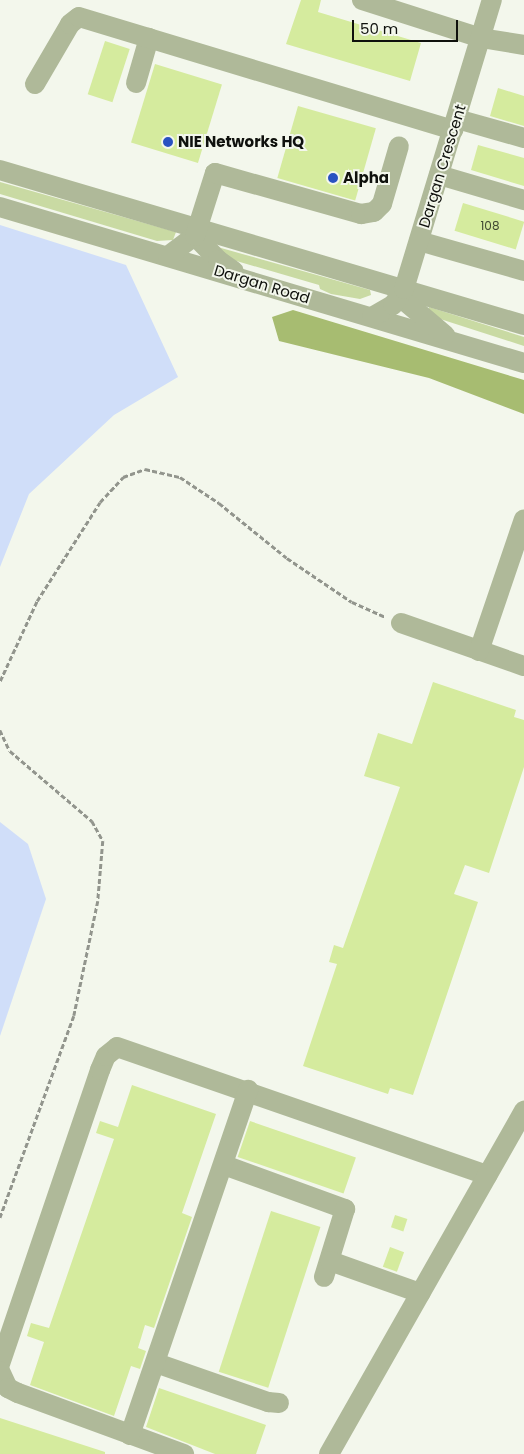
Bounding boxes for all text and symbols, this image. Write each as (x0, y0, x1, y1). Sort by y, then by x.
scale bar (354, 10, 460, 42)
text: 50 m (360, 18, 398, 39)
street label: Dargan Crescent (415, 102, 469, 230)
place label: NIE Networks HQ (178, 133, 304, 151)
marker: NIE Networks HQ (162, 136, 174, 148)
place label: Alpha (343, 169, 389, 187)
marker: Alpha (327, 172, 339, 184)
house number: 108 (481, 219, 499, 233)
street label: Dargan Road (212, 261, 312, 307)

